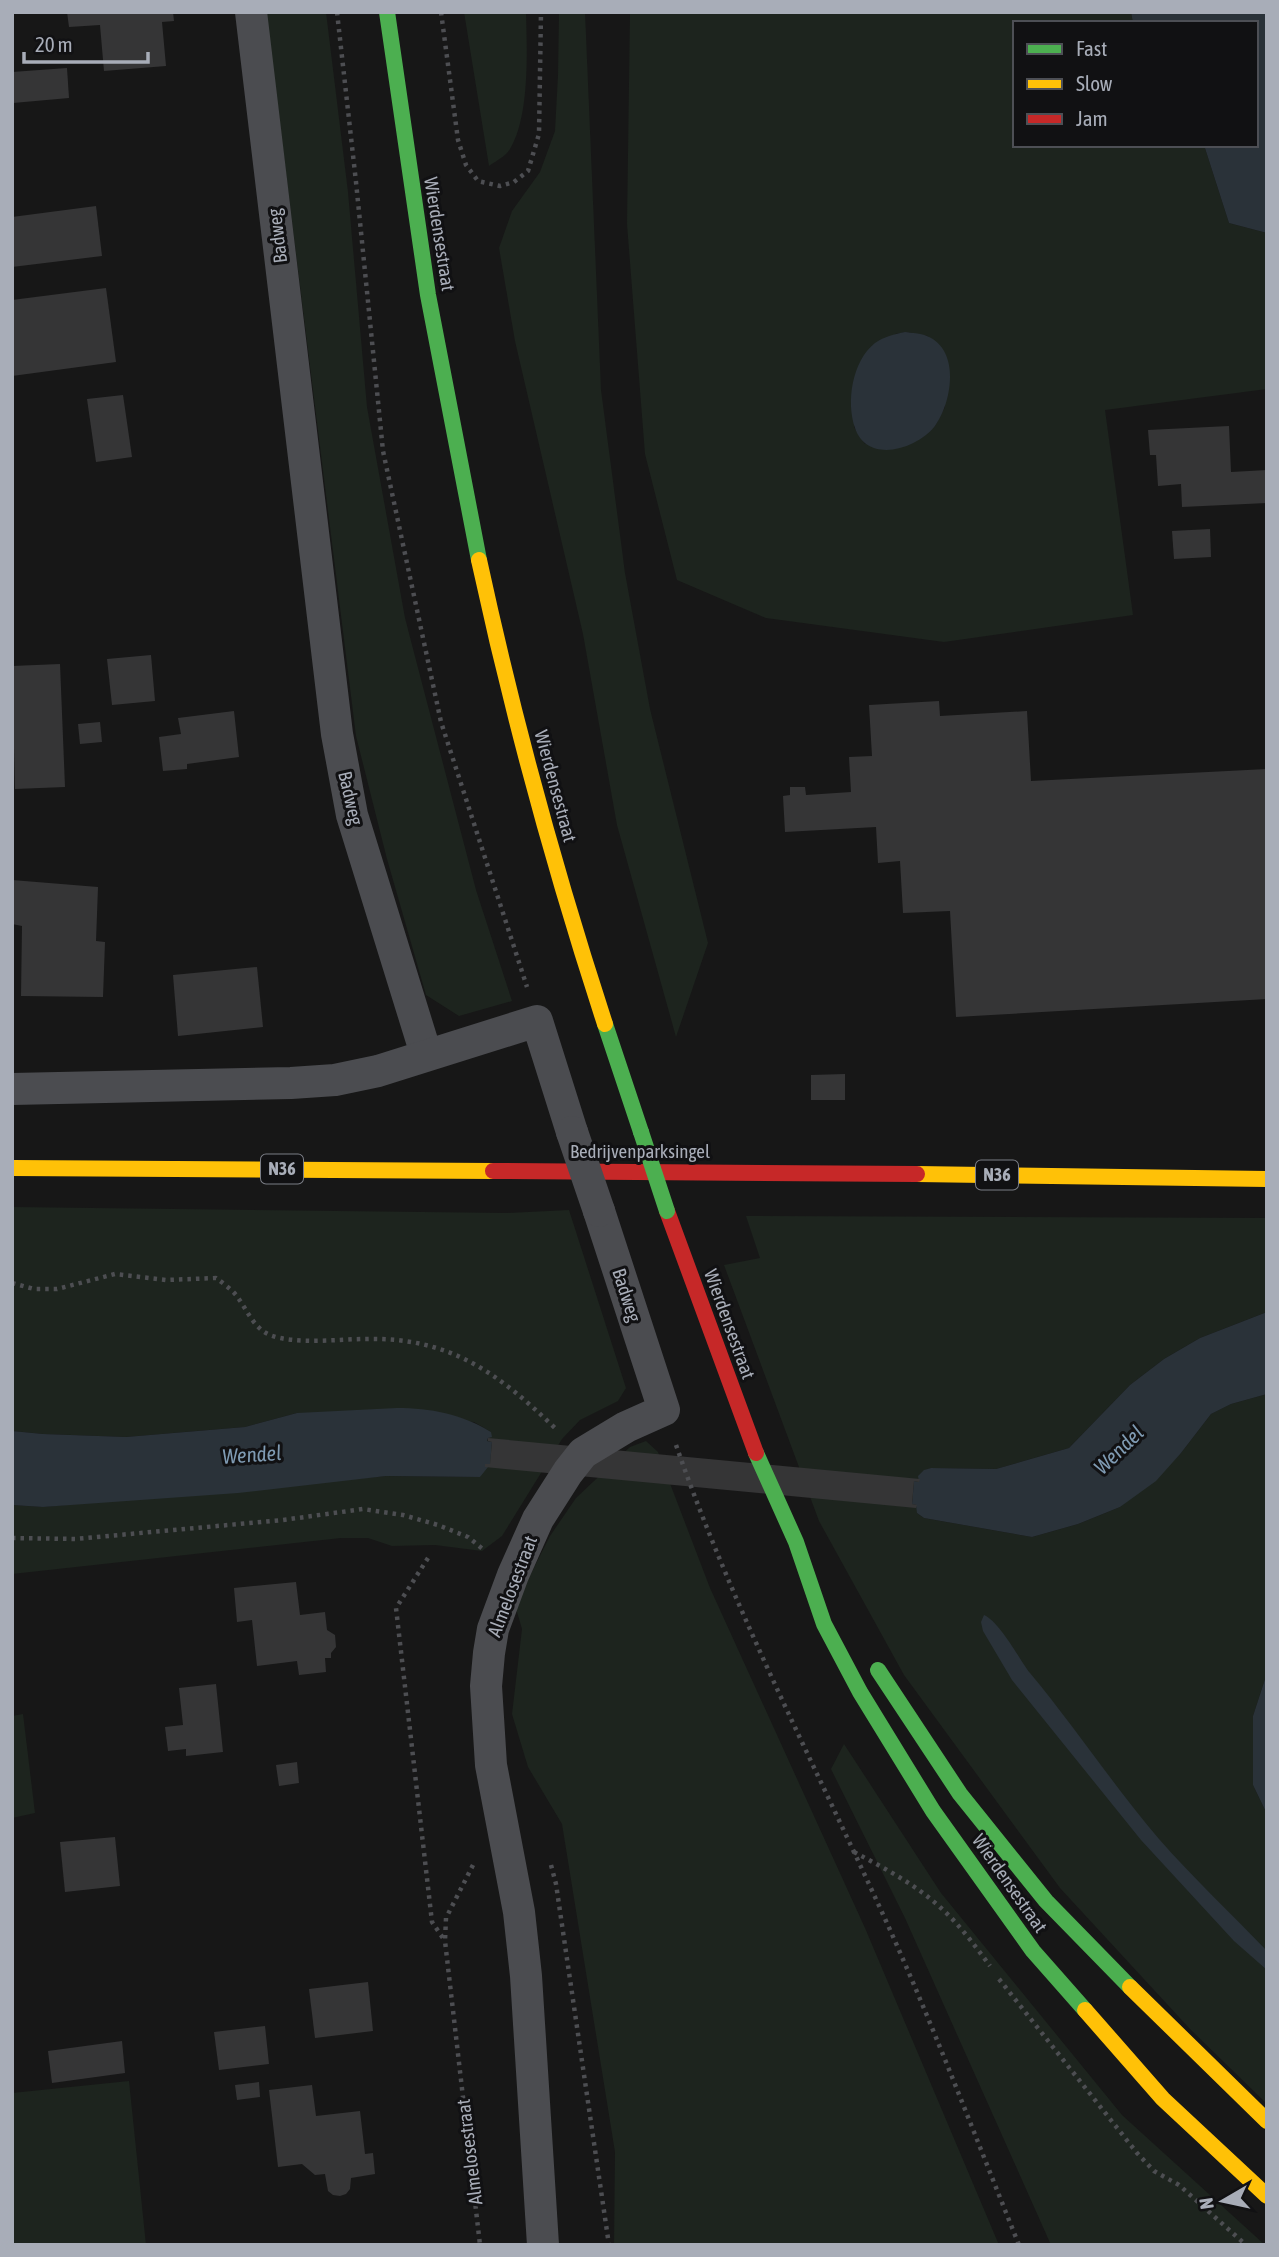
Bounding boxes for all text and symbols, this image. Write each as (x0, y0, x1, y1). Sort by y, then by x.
scale bar (24, 21, 149, 65)
legend (1013, 21, 1258, 147)
text: 20 m (35, 32, 73, 56)
text: Fast (1076, 36, 1107, 60)
text: Slow (1076, 71, 1113, 95)
text: Jam (1076, 106, 1108, 130)
street label: Wierdensestraat (420, 175, 460, 293)
street label: Badweg (263, 207, 291, 265)
street label: Wierdensestraat (530, 728, 582, 844)
street label: Badweg (334, 769, 368, 828)
street label: Bedrijvenparksingel (570, 1140, 710, 1162)
road number: N36 (261, 1154, 303, 1184)
road number: N36 (976, 1160, 1018, 1190)
street label: Badweg (608, 1266, 646, 1325)
street label: Wierdensestraat (700, 1266, 760, 1382)
water label: Wendel (1089, 1420, 1148, 1479)
water label: Wendel (221, 1440, 282, 1468)
street label: Almelosestraat (483, 1532, 541, 1640)
street label: Wierdensestraat (968, 1830, 1052, 1936)
street label: Almelosestraat (452, 2098, 486, 2206)
north arrow (1188, 2166, 1258, 2236)
text: N (1194, 2196, 1218, 2211)

